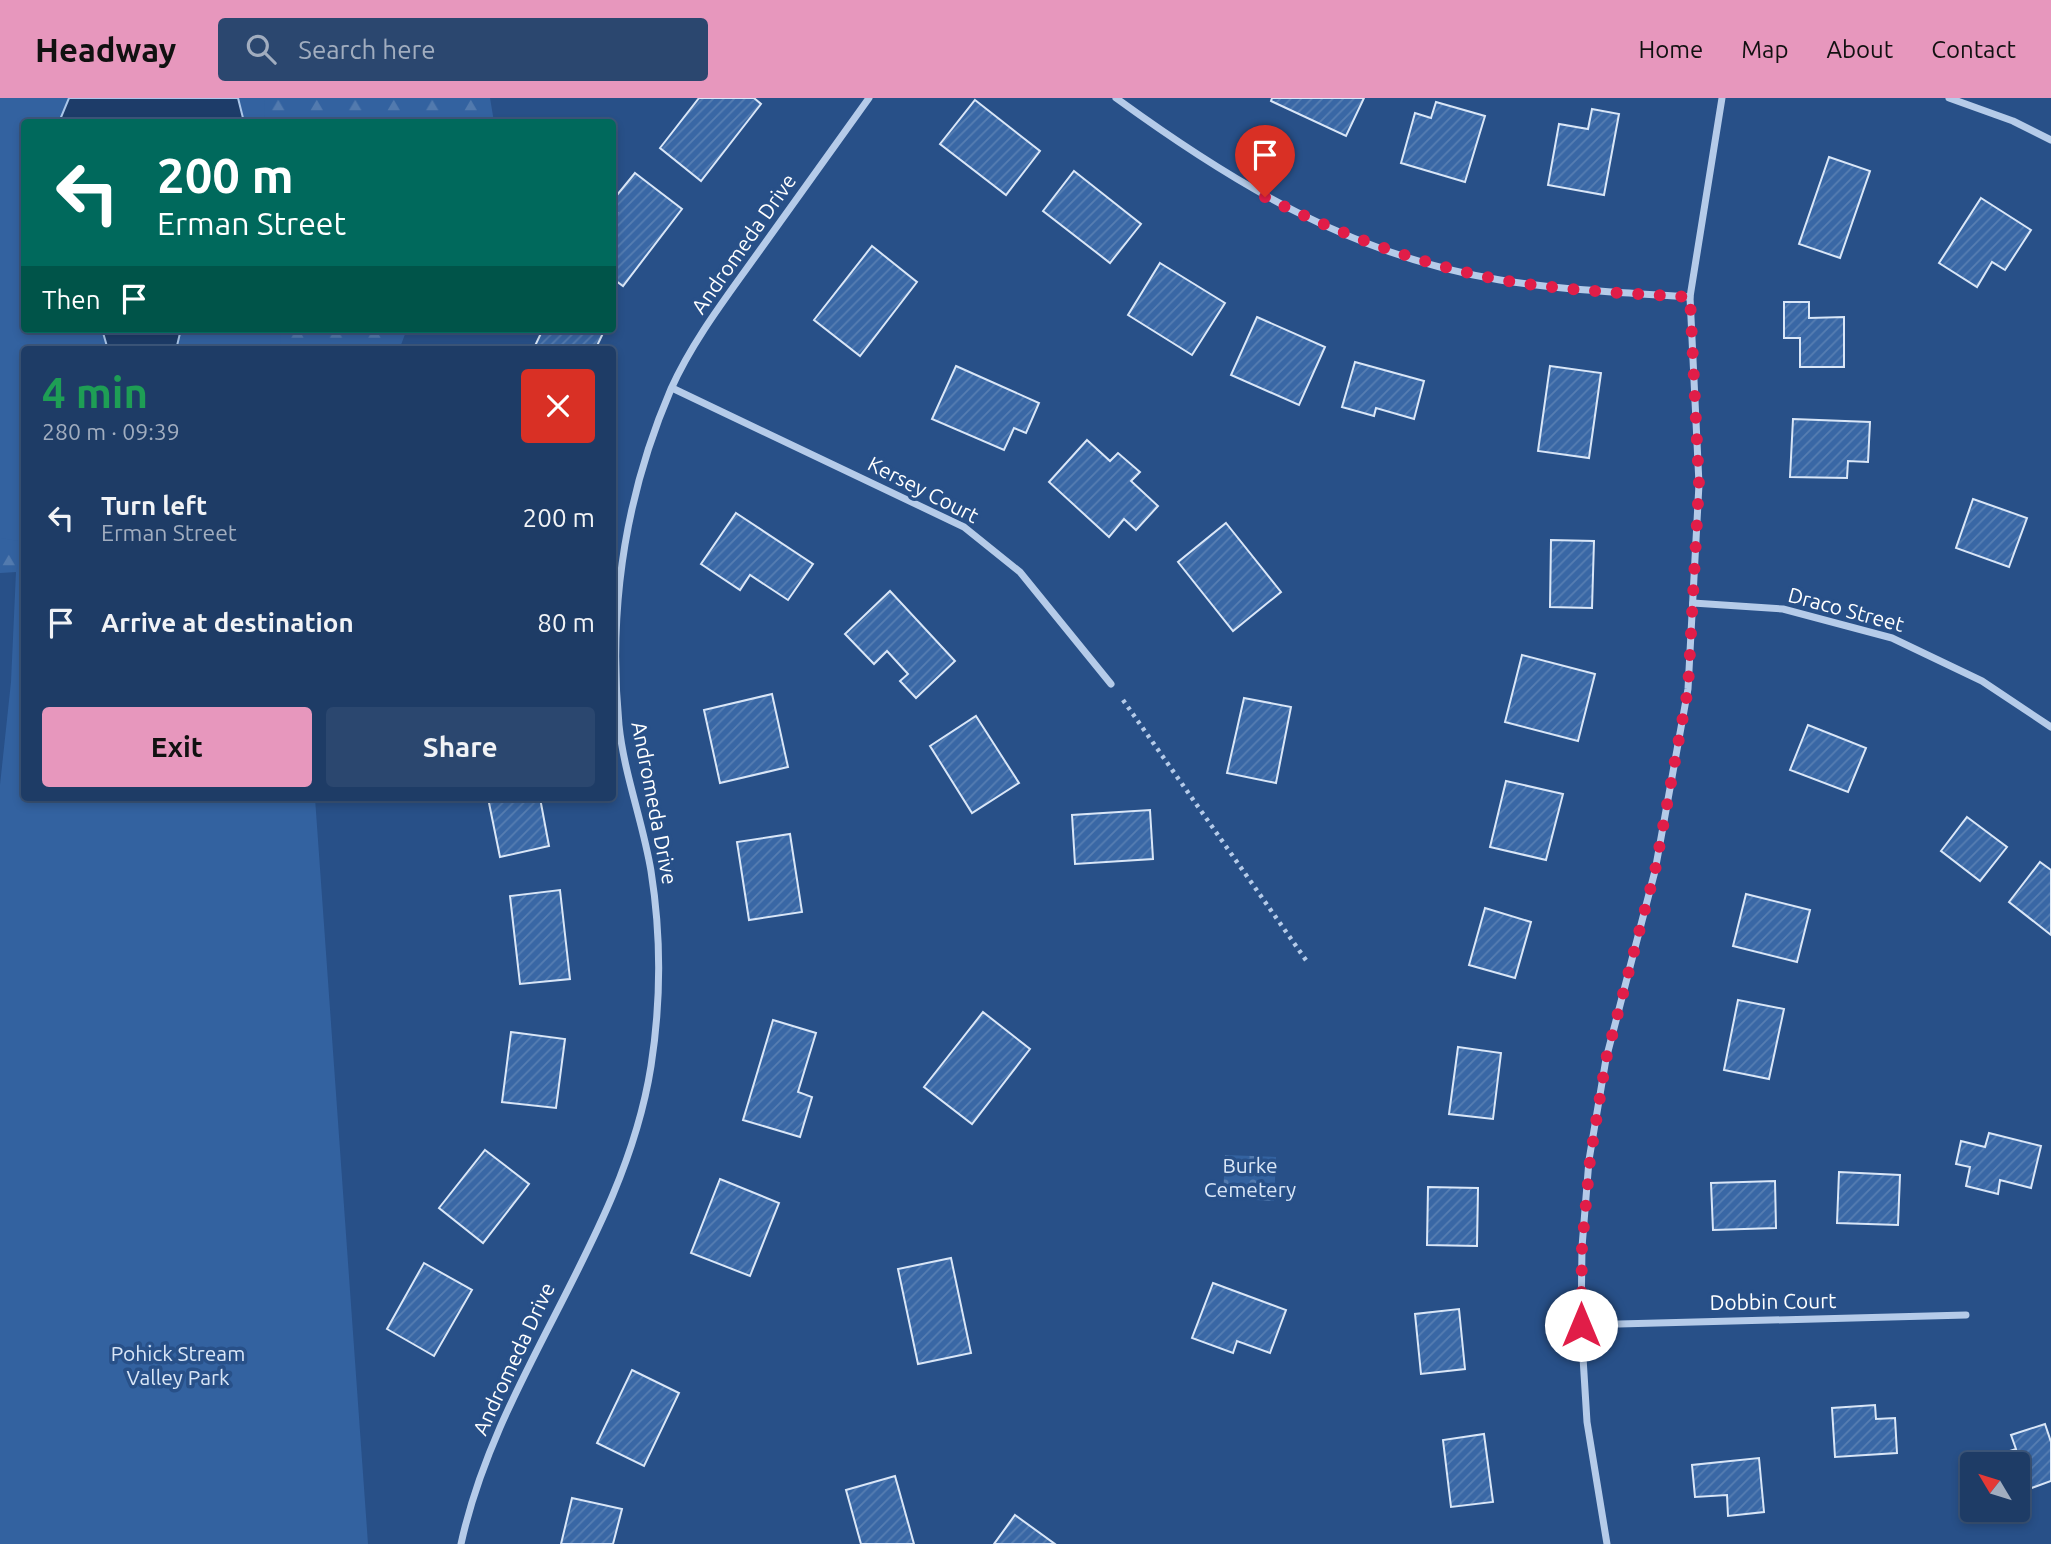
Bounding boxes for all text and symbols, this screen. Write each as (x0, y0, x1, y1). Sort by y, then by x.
search box (218, 18, 708, 81)
icon: search (242, 30, 280, 68)
text: Headway (35, 31, 176, 68)
text: Search here (298, 35, 436, 64)
text: Home (1638, 36, 1703, 63)
text: Map (1741, 36, 1788, 63)
text: About (1826, 36, 1893, 63)
text: Contact (1931, 36, 2016, 63)
pin (1235, 125, 1295, 197)
icon: arrive (1246, 136, 1284, 174)
icon: left (42, 147, 133, 238)
text: 200 m (157, 147, 294, 202)
street label: Andromeda Drive (686, 169, 800, 318)
text: Erman Street (157, 205, 346, 241)
icon: arrive (115, 280, 153, 318)
text: Then (42, 285, 101, 314)
text: 4 min (42, 369, 148, 416)
button: close (521, 369, 595, 443)
text: 280 m · 09:39 (42, 419, 180, 444)
street label: Kersey Court (864, 451, 983, 527)
text: Turn left (101, 491, 207, 520)
icon: left (42, 499, 80, 537)
text: 200 m (523, 503, 595, 532)
text: Erman Street (101, 520, 237, 545)
street label: Draco Street (1786, 582, 1907, 636)
icon: arrive (42, 604, 80, 642)
text: Arrive at destination (101, 608, 354, 637)
text: 80 m (537, 608, 595, 637)
button: Exit (42, 707, 312, 787)
button: Share (326, 707, 595, 787)
street label: Andromeda Drive (627, 719, 683, 886)
park label: Burke Cemetery (1204, 1153, 1296, 1201)
street label: Andromeda Drive (467, 1279, 559, 1439)
position arrow (1544, 1288, 1618, 1362)
street label: Dobbin Court (1709, 1288, 1837, 1314)
park label: Pohick Stream Valley Park (111, 1341, 245, 1389)
north arrow (1960, 1452, 2030, 1522)
map controls (1960, 1452, 2030, 1522)

